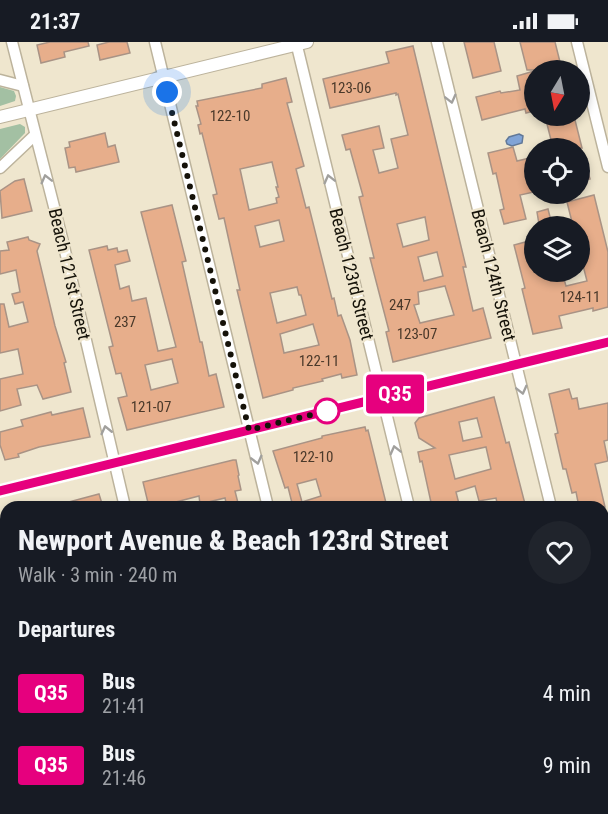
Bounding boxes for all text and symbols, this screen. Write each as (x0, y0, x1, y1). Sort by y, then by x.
text: 21:37 (30, 9, 81, 34)
north arrow (524, 60, 590, 126)
map controls (524, 60, 590, 282)
your location (152, 77, 182, 107)
house number: 123-06 (331, 79, 371, 97)
one-way arrow (444, 94, 457, 104)
house number: 122-10 (210, 107, 250, 125)
button: locate (524, 138, 590, 204)
one-way arrow (41, 174, 54, 184)
one-way arrow (324, 174, 337, 184)
street label: Beach 121st Street (45, 206, 95, 342)
street label: Beach 123rd Street (325, 206, 379, 342)
street label: Beach 124th Street (467, 207, 521, 343)
button: layers (524, 216, 590, 282)
house number: 124-11 (560, 288, 600, 306)
house number: 247 (389, 296, 411, 314)
house number: 237 (114, 313, 136, 331)
house number: 123-07 (397, 325, 437, 343)
house number: 122-11 (299, 352, 339, 370)
line badge: Q35 (360, 374, 430, 414)
text: Q35 (378, 382, 412, 406)
one-way arrow (515, 385, 528, 395)
house number: 121-07 (131, 398, 171, 416)
unlabelled marker (314, 398, 340, 424)
one-way arrow (101, 425, 114, 435)
one-way arrow (390, 445, 403, 455)
house number: 122-10 (293, 448, 333, 466)
one-way arrow (249, 455, 262, 465)
button: heart (528, 521, 591, 584)
text: Newport Avenue & Beach 123rd Street (18, 524, 448, 557)
text: Walk · 3 min · 240 m (18, 563, 177, 587)
text: Departures (18, 617, 115, 642)
text: Bus (102, 669, 135, 694)
text: Q35 (34, 681, 68, 705)
text: 4 min (543, 681, 591, 706)
text: 21:41 (102, 694, 146, 718)
text: Bus (102, 741, 135, 766)
text: Q35 (34, 753, 68, 777)
text: 9 min (543, 753, 591, 778)
text: 21:46 (102, 766, 146, 790)

